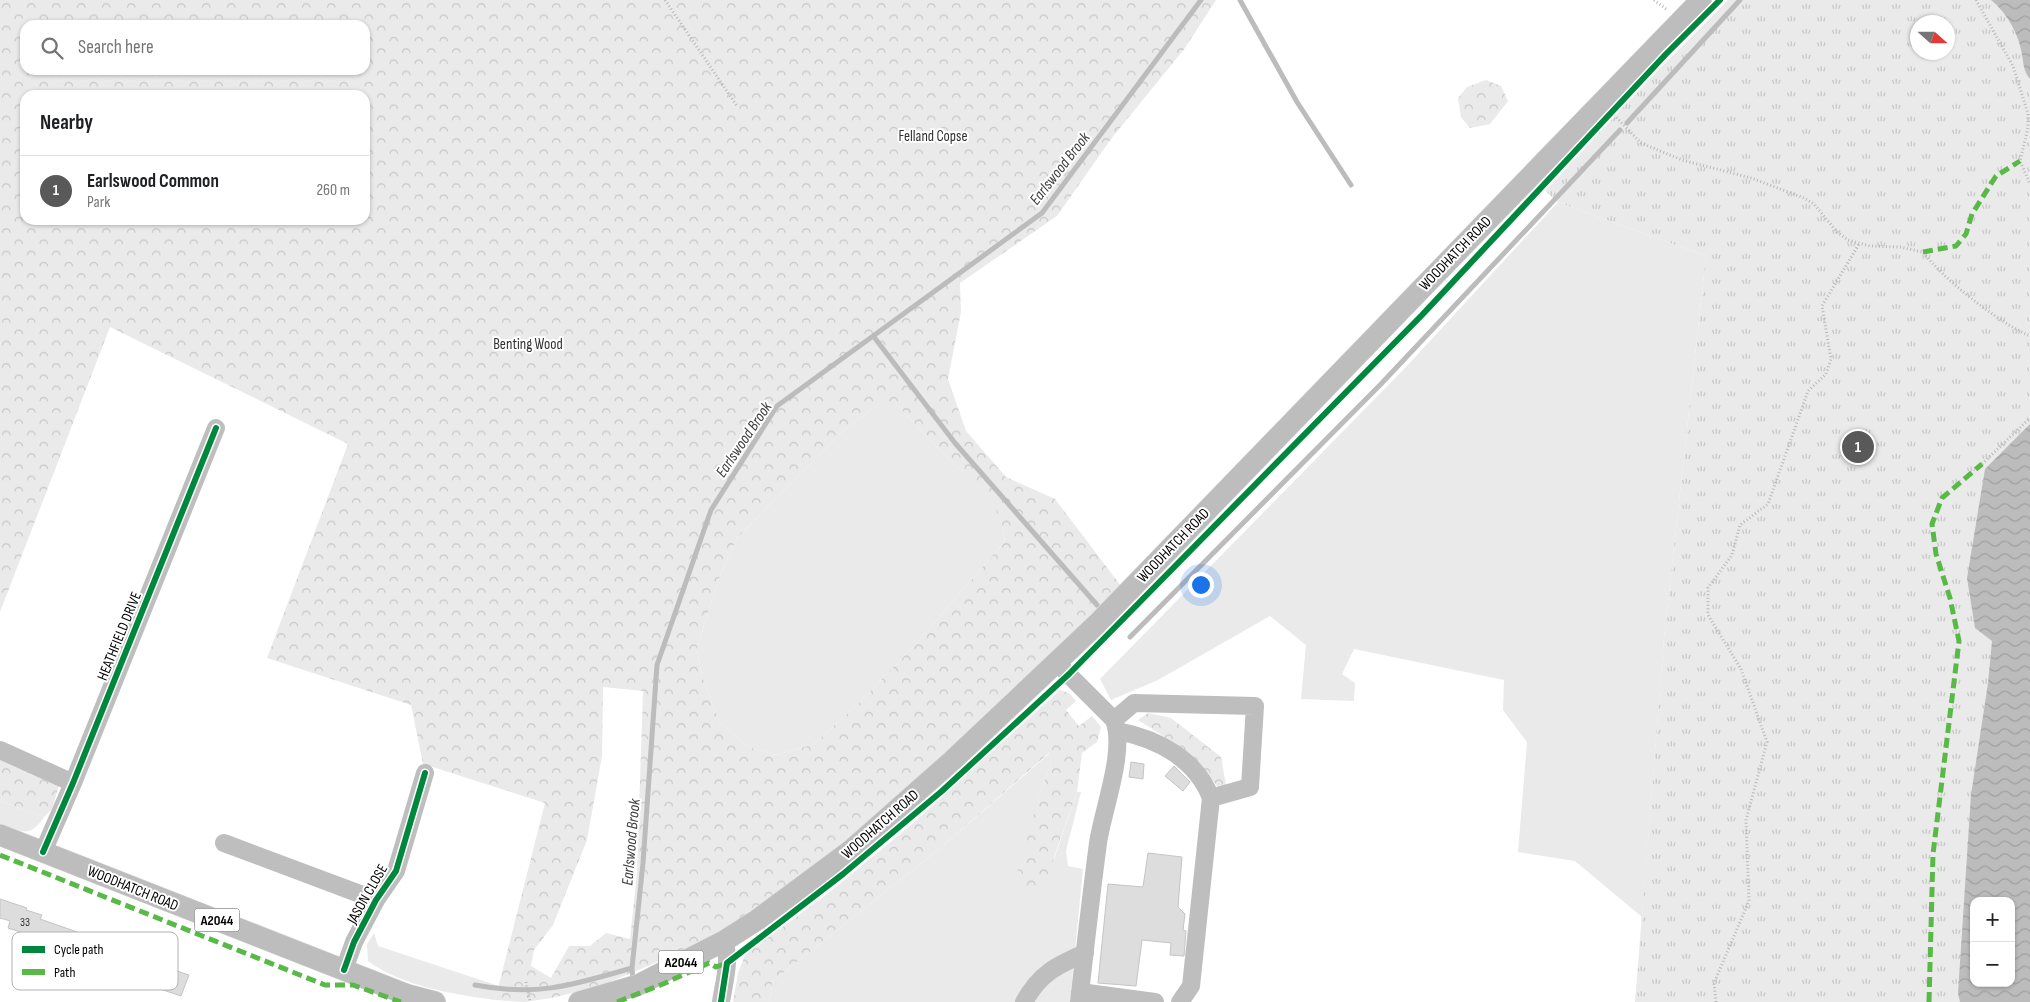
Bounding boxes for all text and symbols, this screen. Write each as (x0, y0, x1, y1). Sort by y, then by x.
north arrow (1910, 15, 1955, 60)
search box (20, 20, 370, 75)
icon: search (38, 34, 66, 62)
text: Search here (78, 36, 154, 59)
text: Nearby (40, 110, 93, 135)
park label: Felland Copse (899, 127, 967, 146)
water label: Earlswood Brook (1026, 128, 1095, 209)
text: Earlswood Common (87, 170, 219, 193)
text: 1 (53, 181, 59, 200)
text: 260 m (316, 181, 350, 200)
text: Park (87, 193, 110, 212)
street label: WOODHATCH ROAD (1415, 212, 1496, 295)
park label: Benting Wood (493, 335, 563, 354)
water label: Earlswood Brook (712, 398, 777, 481)
pin: 1 (1842, 428, 1874, 466)
street label: WOODHATCH ROAD (1133, 504, 1214, 587)
your location (1188, 572, 1214, 598)
street label: HEATHFIELD DRIVE (93, 589, 146, 683)
street label: WOODHATCH ROAD (838, 786, 923, 863)
water label: Earlswood Brook (618, 797, 645, 886)
street label: JASON CLOSE (342, 861, 392, 928)
street label: WOODHATCH ROAD (85, 862, 181, 915)
map controls (1970, 897, 2015, 987)
button: + (1970, 897, 2015, 942)
road number: A2044 (194, 908, 240, 932)
house number: 33 (20, 915, 30, 930)
legend (12, 932, 178, 990)
text: Cycle path (54, 941, 104, 958)
button: − (1970, 942, 2015, 987)
road number: A2044 (658, 950, 704, 974)
text: Path (54, 964, 75, 981)

